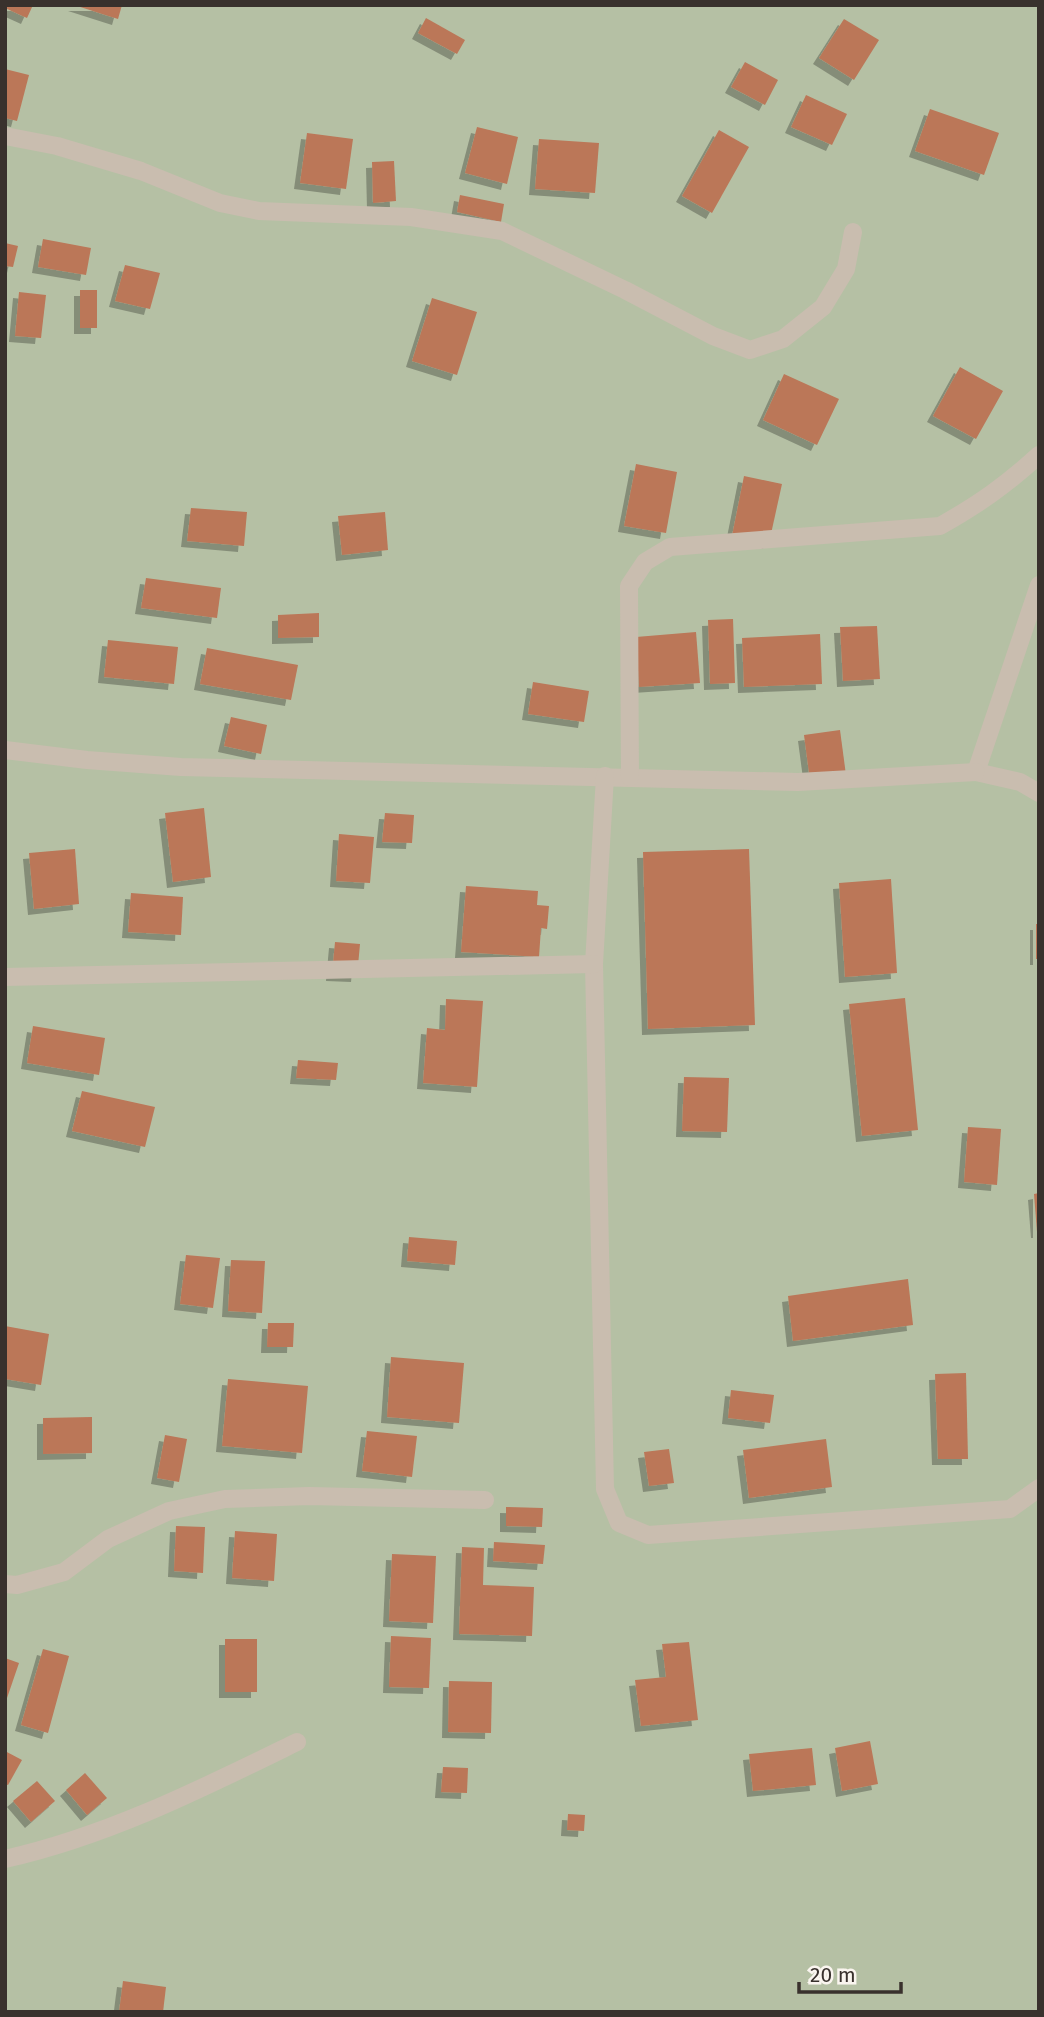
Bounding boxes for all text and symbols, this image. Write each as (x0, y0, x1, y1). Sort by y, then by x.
scale bar (799, 1951, 900, 1995)
text: 20 m (810, 1962, 856, 1988)

